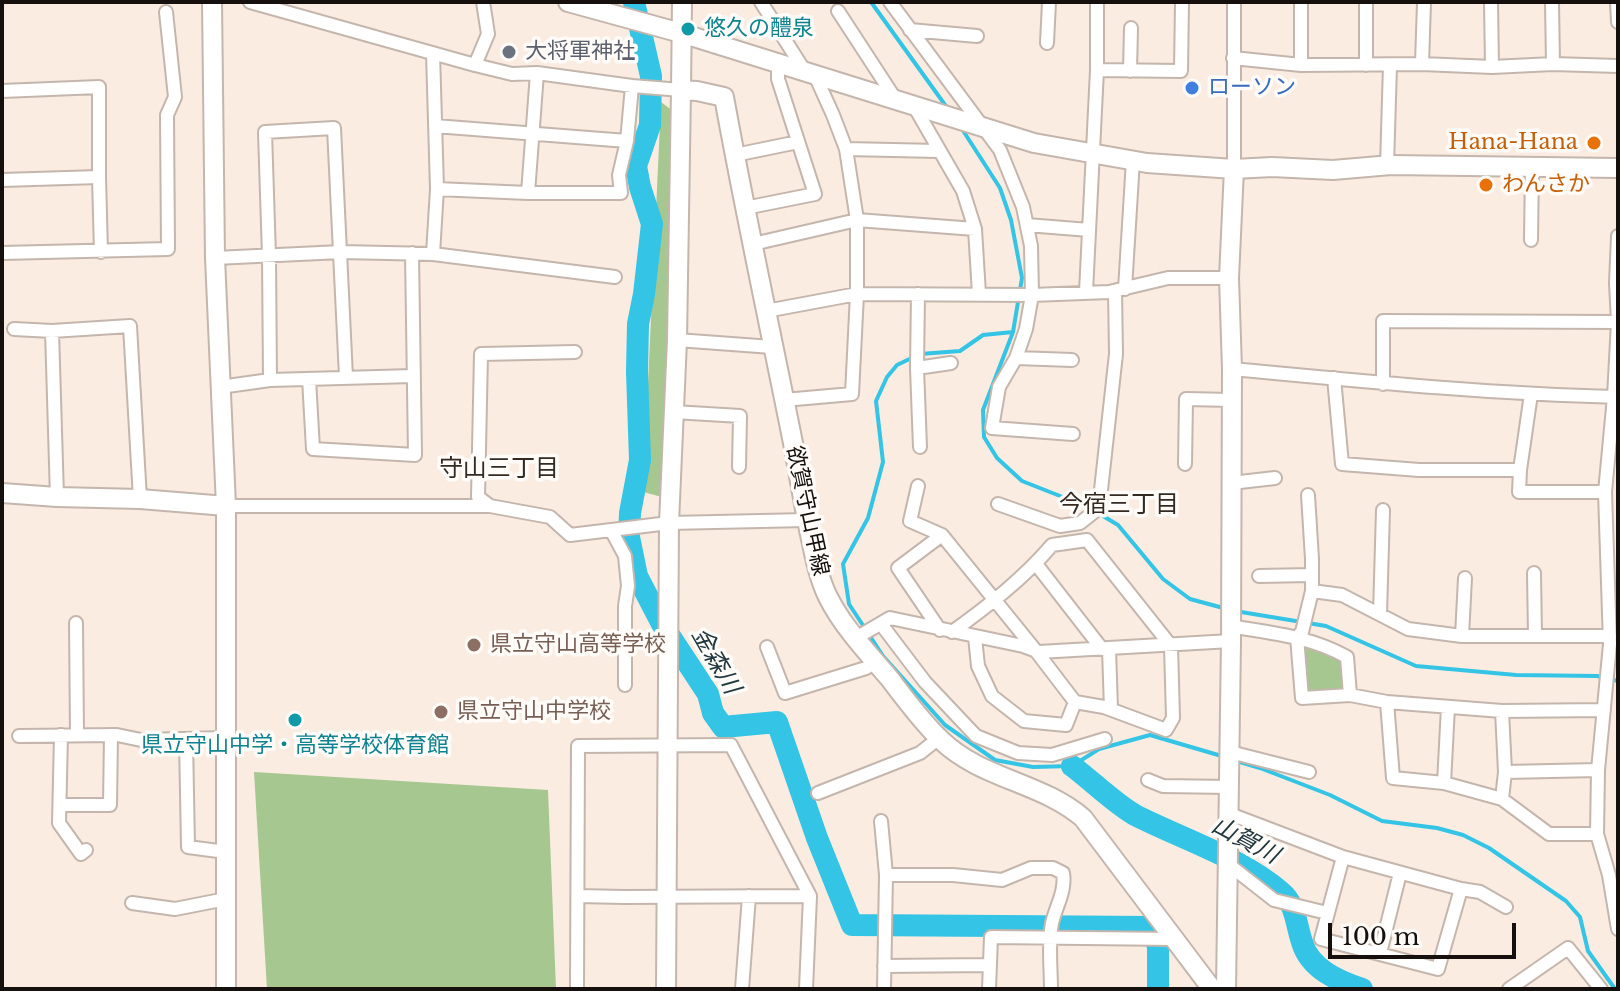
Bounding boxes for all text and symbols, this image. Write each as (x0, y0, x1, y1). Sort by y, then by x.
place label: 悠久の醴泉 (704, 16, 814, 42)
marker: 悠久の醴泉 (679, 20, 697, 38)
place label: 大将軍神社 (525, 39, 635, 65)
marker: 大将軍神社 (500, 43, 518, 61)
place label: ローソン (1208, 75, 1296, 101)
marker: ローソン (1183, 79, 1201, 97)
place label: Hana-Hana (1448, 130, 1578, 156)
marker: Hana-Hana (1585, 134, 1603, 152)
place label: わんさか (1502, 172, 1590, 198)
marker: わんさか (1477, 176, 1495, 194)
street label: 欲賀守山甲線 (780, 444, 834, 578)
district label: 守山三丁目 (439, 455, 559, 483)
district label: 今宿三丁目 (1059, 491, 1179, 519)
water label: 金森川 (685, 623, 745, 699)
place label: 県立守山高等学校 (490, 632, 666, 658)
marker: 県立守山高等学校 (465, 636, 483, 654)
place label: 県立守山中学校 (457, 699, 611, 725)
marker: 県立守山中学校 (432, 703, 450, 721)
marker: 県立守山中学・高等学校体育館 (286, 711, 304, 729)
place label: 県立守山中学・高等学校体育館 (141, 733, 449, 759)
water label: 山賀川 (1206, 811, 1284, 871)
scale bar (1332, 907, 1520, 957)
text: 100 m (1342, 922, 1420, 951)

